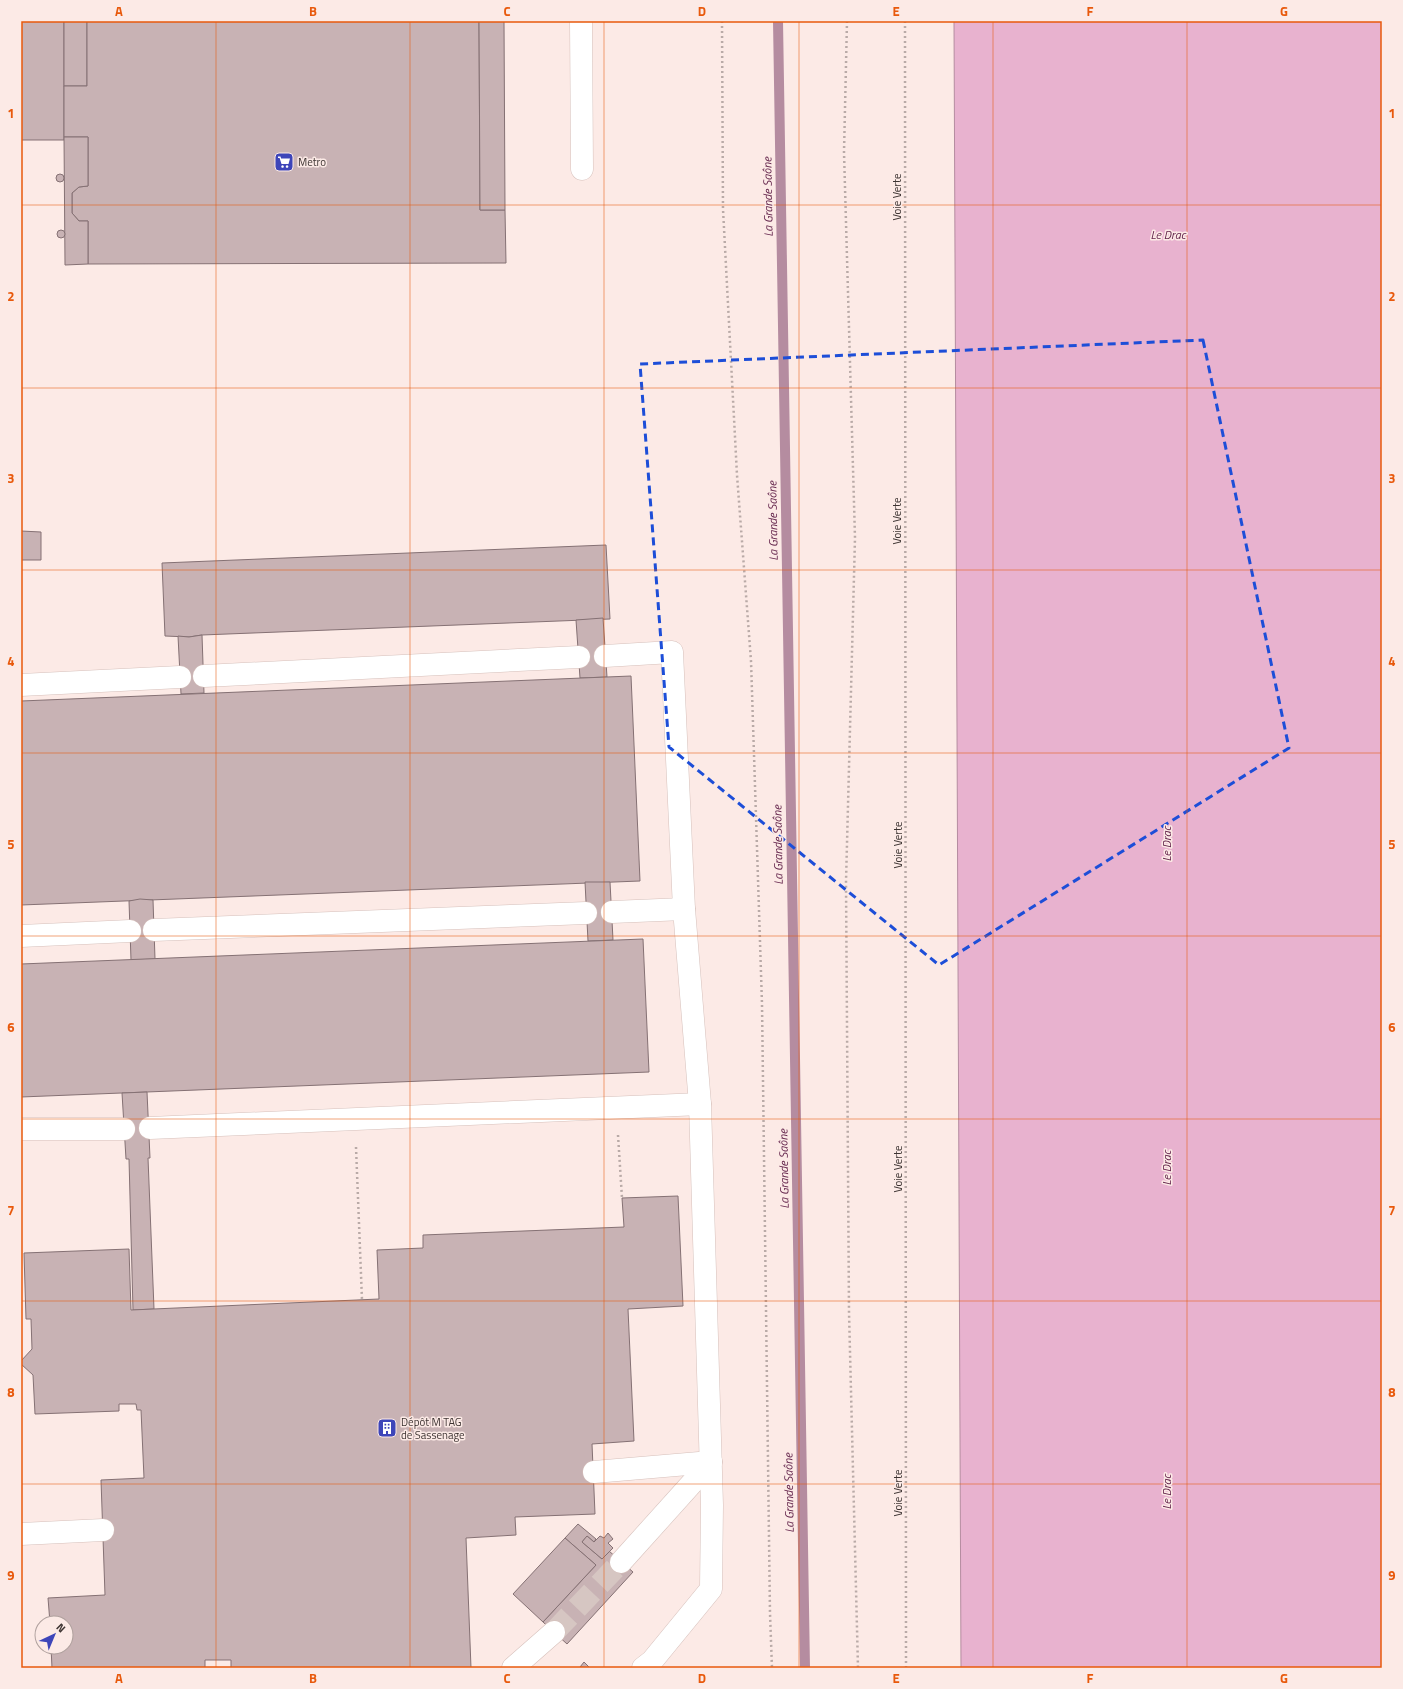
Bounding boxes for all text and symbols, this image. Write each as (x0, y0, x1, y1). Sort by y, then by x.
text: A (115, 1, 123, 21)
text: B (309, 1, 317, 21)
text: C (503, 1, 511, 21)
text: D (698, 1, 706, 21)
text: E (892, 1, 900, 21)
text: F (1087, 1, 1094, 21)
text: G (1280, 1, 1288, 21)
text: 1 (7, 103, 15, 123)
text: 1 (1388, 103, 1396, 123)
supermarket icon: Metro (273, 151, 295, 173)
place label: Metro (298, 154, 326, 170)
water label: La Grande Saône (757, 155, 778, 237)
street label: Voie Verte (889, 173, 905, 221)
water label: Le Drac (1150, 225, 1187, 244)
text: 2 (7, 286, 15, 306)
text: 2 (1388, 286, 1396, 306)
text: 3 (7, 468, 15, 488)
text: 3 (1388, 468, 1396, 488)
water label: La Grande Saône (762, 479, 783, 561)
street label: Voie Verte (889, 497, 905, 545)
text: 4 (7, 651, 15, 671)
text: 4 (1388, 651, 1396, 671)
water label: La Grande Saône (767, 803, 788, 885)
street label: Voie Verte (890, 821, 906, 869)
water label: Le Drac (1157, 825, 1176, 862)
text: 5 (7, 834, 15, 854)
text: 5 (1388, 834, 1396, 854)
text: 6 (7, 1017, 15, 1037)
text: 6 (1388, 1017, 1396, 1037)
water label: La Grande Saône (773, 1127, 794, 1209)
street label: Voie Verte (890, 1145, 906, 1193)
water label: Le Drac (1157, 1149, 1176, 1186)
text: 7 (7, 1200, 15, 1220)
text: 7 (1388, 1200, 1396, 1220)
text: 8 (7, 1382, 15, 1402)
text: 8 (1388, 1382, 1396, 1402)
place label: Dépôt M TAG de Sassenage (401, 1414, 465, 1443)
building icon: Dépôt M TAG de Sassenage (376, 1417, 398, 1439)
water label: La Grande Saône (778, 1451, 799, 1533)
street label: Voie Verte (890, 1469, 906, 1517)
water label: Le Drac (1157, 1473, 1176, 1510)
text: 9 (7, 1565, 15, 1585)
text: 9 (1388, 1565, 1396, 1585)
north arrow (34, 1615, 74, 1655)
text: N (53, 1619, 69, 1636)
text: A (115, 1668, 123, 1688)
text: B (309, 1668, 317, 1688)
text: C (503, 1668, 511, 1688)
text: D (698, 1668, 706, 1688)
text: E (892, 1668, 900, 1688)
text: F (1087, 1668, 1094, 1688)
text: G (1280, 1668, 1288, 1688)

